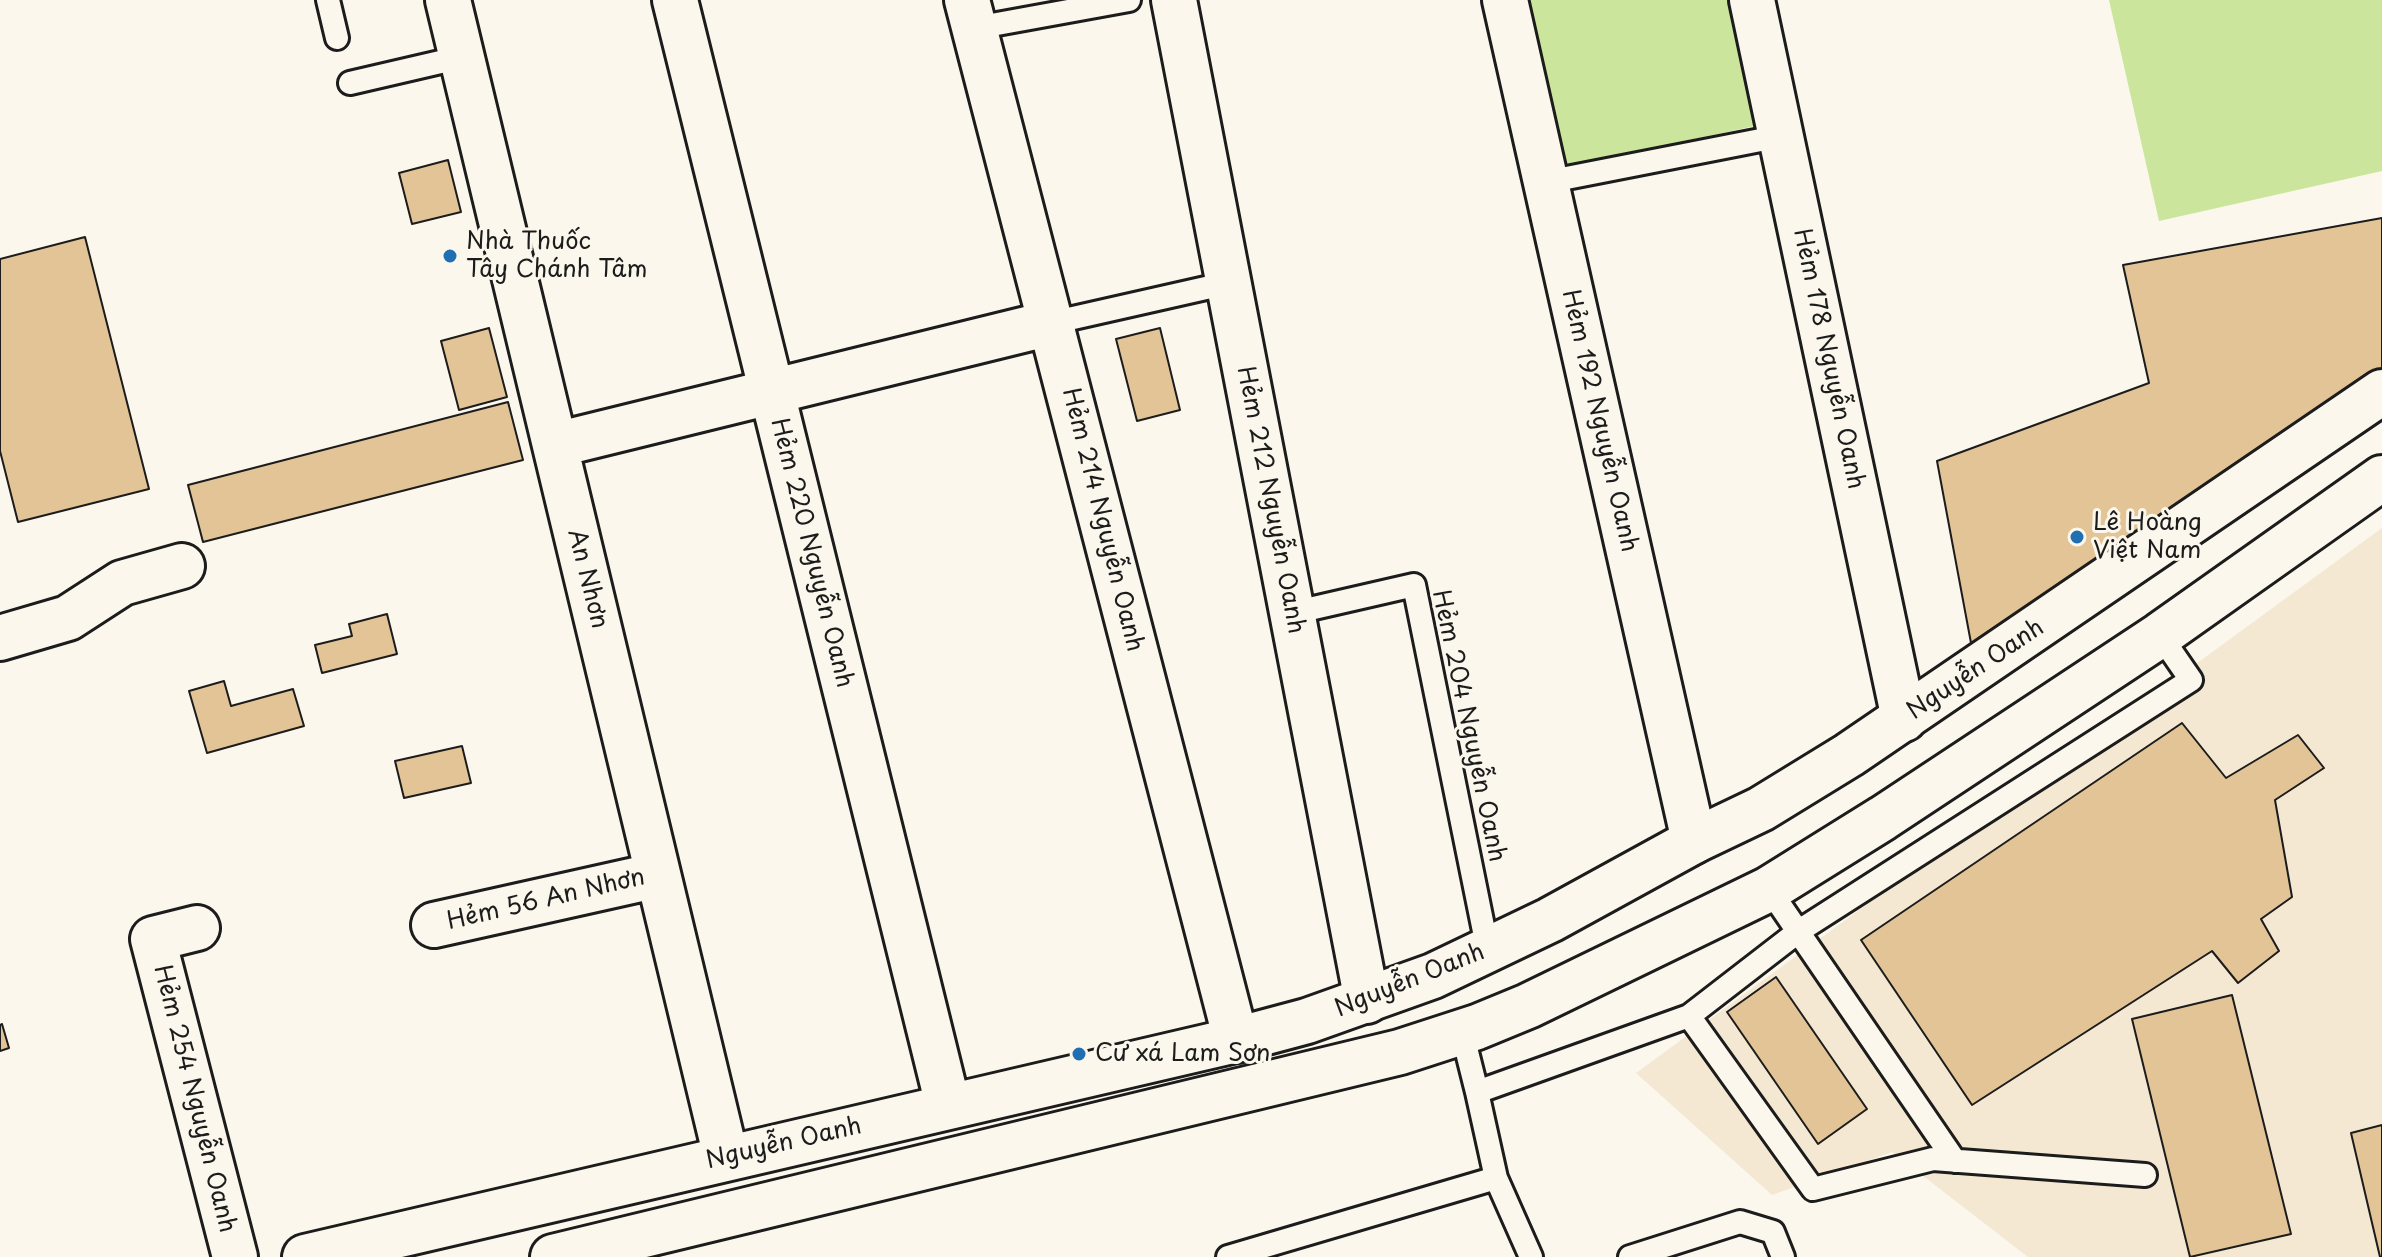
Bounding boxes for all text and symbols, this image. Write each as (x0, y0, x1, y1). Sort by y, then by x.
street label: Hẻm 178 Nguyễn Oanh (1786, 226, 1870, 492)
place label: Nhà Thuốc Tây Chánh Tâm (466, 228, 648, 284)
marker: Nhà Thuốc Tây Chánh Tâm (441, 247, 459, 265)
street label: Hẻm 192 Nguyễn Oanh (1555, 287, 1643, 555)
street label: Hẻm 212 Nguyễn Oanh (1230, 364, 1310, 636)
street label: Hẻm 214 Nguyễn Oanh (1055, 385, 1149, 655)
street label: Hẻm 220 Nguyễn Oanh (764, 415, 858, 691)
place label: Lê Hoàng Việt Nam (2093, 509, 2202, 565)
street label: An Nhơn (561, 526, 613, 632)
marker: Lê Hoàng Việt Nam (2068, 528, 2086, 546)
street label: Hẻm 204 Nguyễn Oanh (1425, 587, 1511, 865)
street label: Nguyễn Oanh (1902, 614, 2050, 726)
street label: Hẻm 56 An Nhơn (444, 863, 648, 937)
street label: Nguyễn Oanh (1331, 938, 1489, 1024)
street label: Hẻm 254 Nguyễn Oanh (147, 962, 241, 1236)
place label: Cư xá Lam Sơn (1095, 1040, 1271, 1068)
marker: Cư xá Lam Sơn (1070, 1045, 1088, 1063)
street label: Nguyễn Oanh (704, 1112, 864, 1176)

